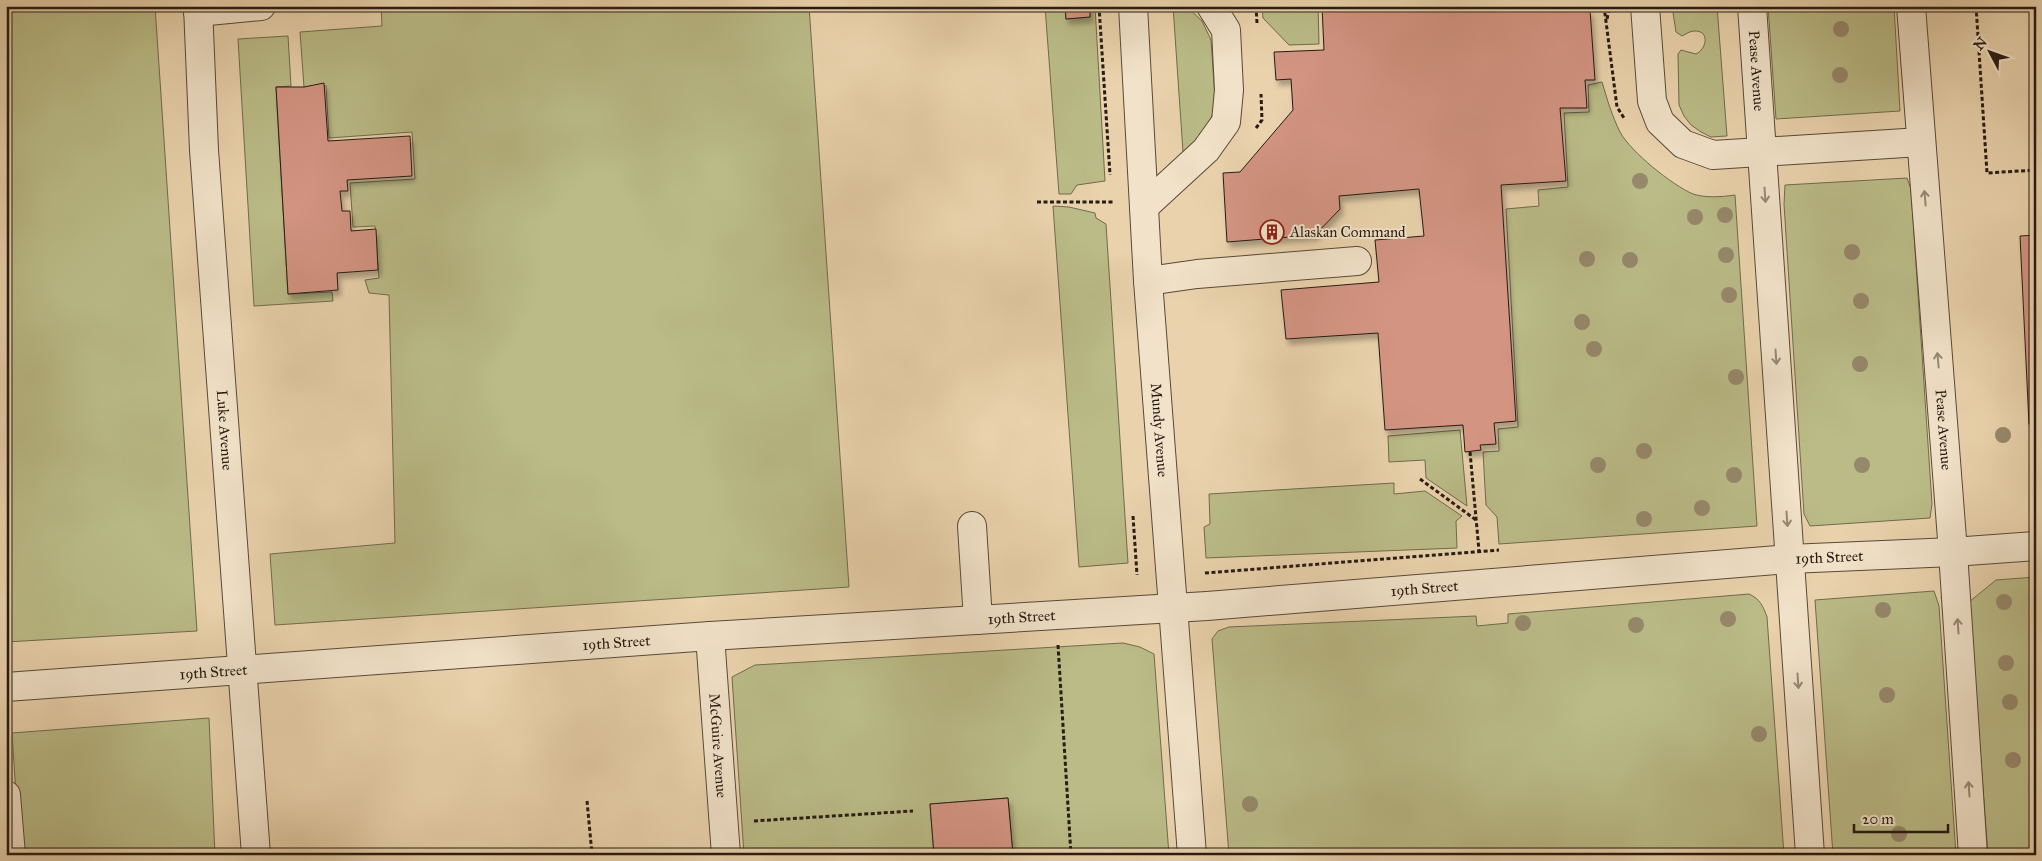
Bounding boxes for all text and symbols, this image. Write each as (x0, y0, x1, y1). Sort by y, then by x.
north arrow (1964, 28, 2014, 78)
street label: Pease Avenue (1745, 30, 1768, 112)
text: N (1970, 34, 1991, 54)
one-way arrow (1761, 186, 1770, 202)
one-way arrow (1921, 190, 1930, 206)
building icon: Alaskan Command (1259, 219, 1285, 245)
place label: Alaskan Command (1289, 223, 1406, 241)
one-way arrow (1771, 348, 1781, 364)
one-way arrow (1933, 352, 1943, 368)
street label: Mundy Avenue (1147, 383, 1172, 478)
street label: Luke Avenue (213, 389, 237, 471)
street label: Pease Avenue (1932, 389, 1956, 471)
one-way arrow (1782, 511, 1791, 527)
street label: 19th Street (1795, 547, 1864, 568)
street label: 19th Street (1390, 577, 1460, 600)
street label: 19th Street (987, 606, 1057, 628)
one-way arrow (1954, 619, 1963, 635)
street label: 19th Street (582, 631, 652, 654)
street label: 19th Street (179, 660, 249, 683)
one-way arrow (1793, 673, 1802, 689)
street label: McGuire Avenue (705, 693, 731, 799)
one-way arrow (1964, 781, 1973, 797)
scale bar (1854, 801, 1948, 833)
text: 20 m (1862, 810, 1894, 828)

